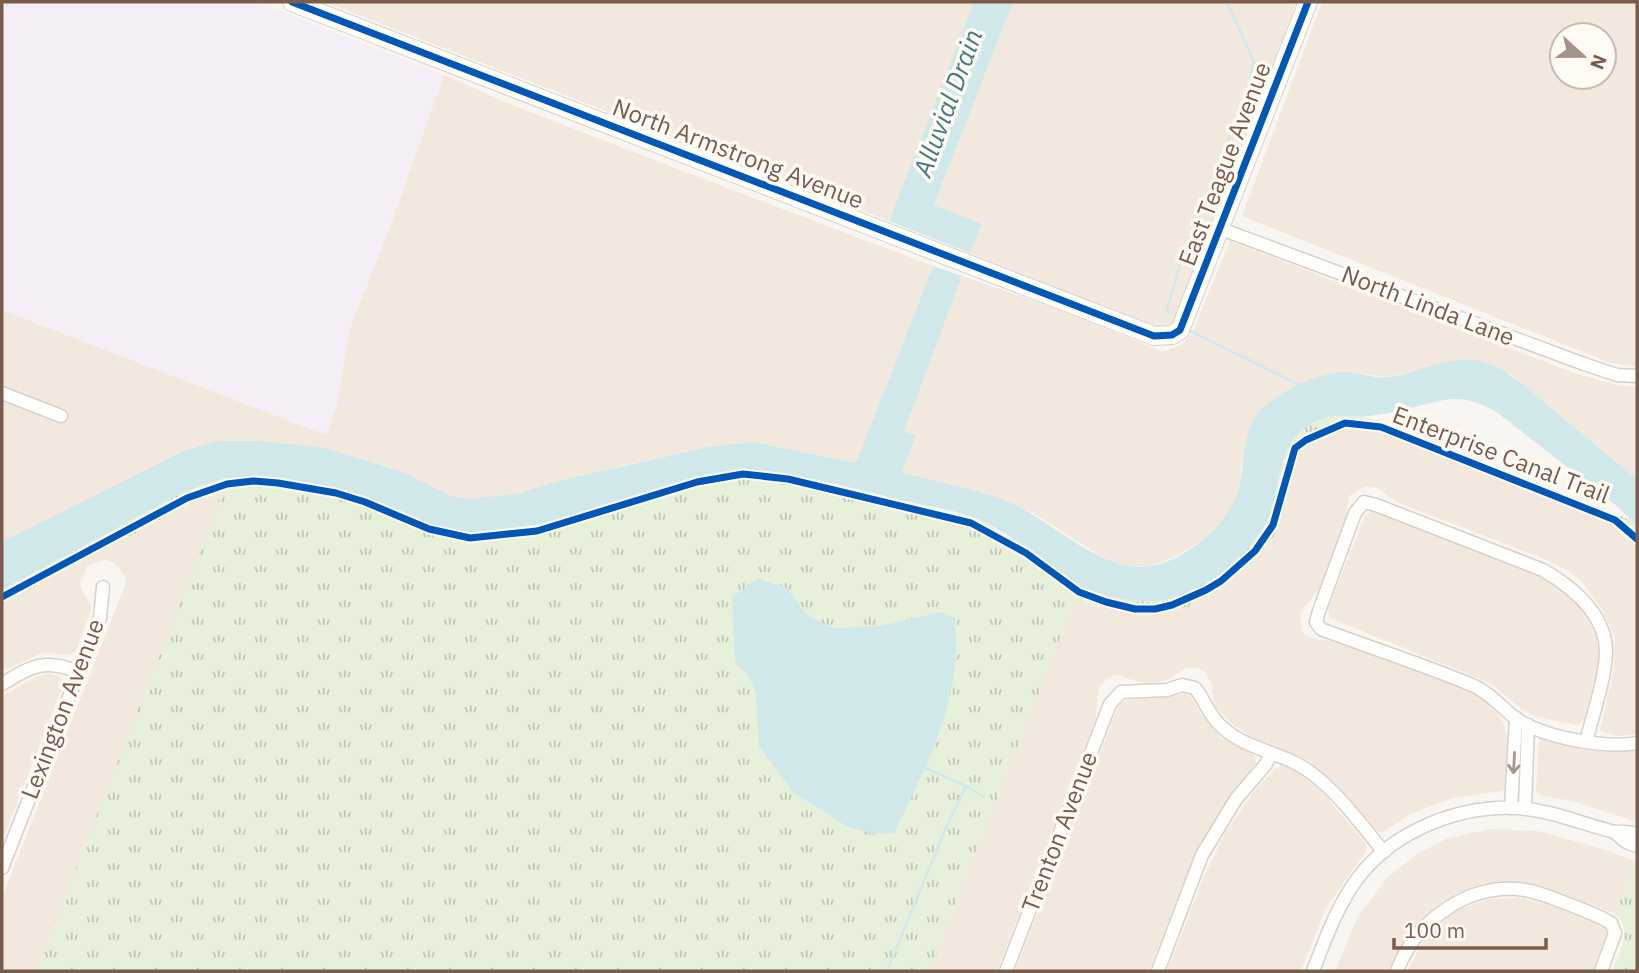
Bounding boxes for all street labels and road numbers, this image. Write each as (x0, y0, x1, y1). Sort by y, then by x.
street label: East Teague Avenue (1170, 57, 1278, 270)
street label: North Armstrong Avenue (608, 90, 868, 216)
street label: North Linda Lane (1337, 257, 1519, 353)
street label: Enterprise Canal Trail (1388, 398, 1615, 510)
street label: Lexington Avenue (13, 614, 111, 803)
street label: Trenton Avenue (1014, 747, 1104, 916)

